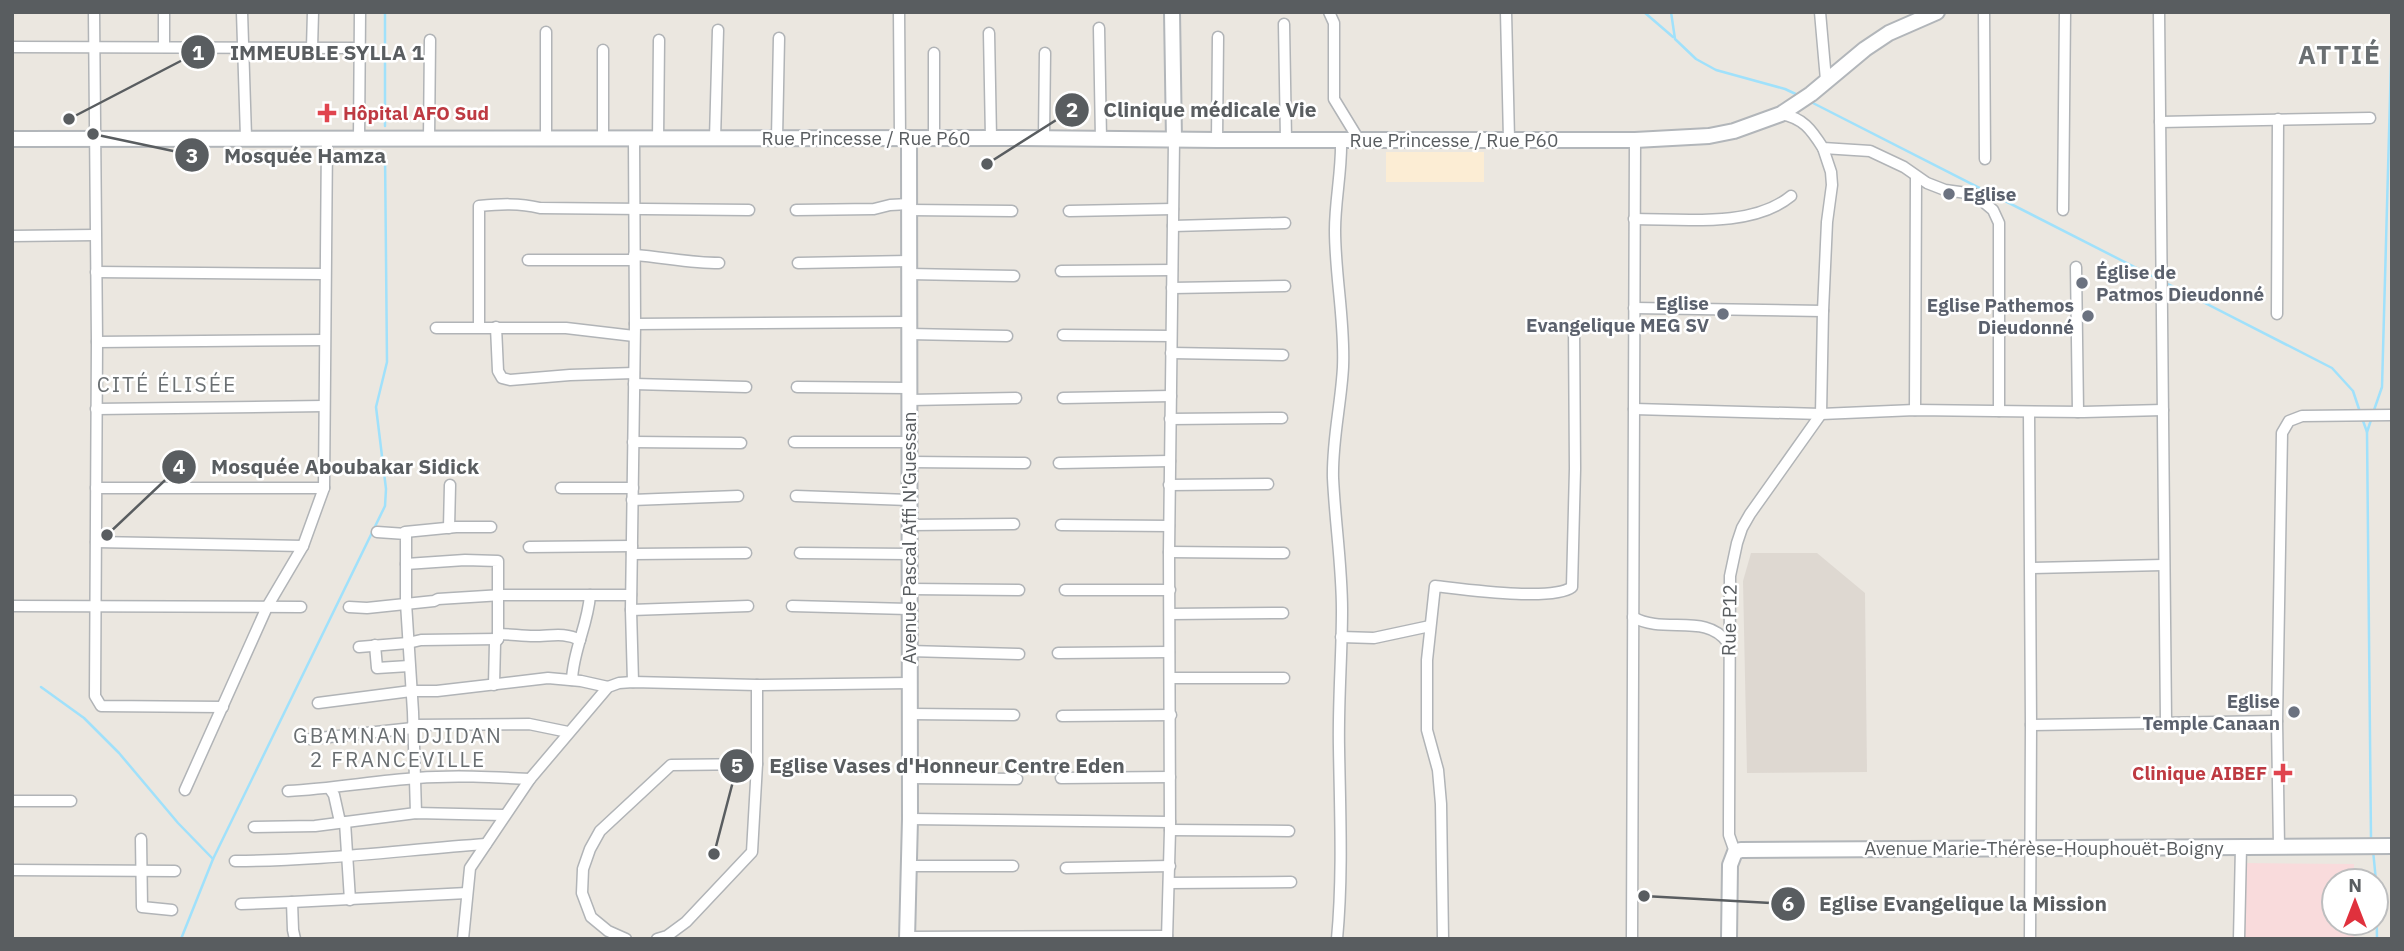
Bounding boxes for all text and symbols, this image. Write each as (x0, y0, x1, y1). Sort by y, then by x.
callout: IMMEUBLE SYLLA 1 (181, 31, 438, 73)
district label: ATTIÉ (2298, 37, 2382, 71)
text: 1 (192, 38, 205, 66)
text: IMMEUBLE SYLLA 1 (230, 38, 424, 66)
callout: Clinique médicale Vie (1055, 89, 1331, 131)
text: 2 (1066, 95, 1078, 123)
text: Clinique médicale Vie (1103, 95, 1317, 123)
place label: Hôpital AFO Sud (343, 101, 489, 125)
marker: Hôpital AFO Sud (317, 103, 337, 123)
street label: Rue Princesse / Rue P60 (762, 126, 970, 150)
street label: Rue Princesse / Rue P60 (1350, 128, 1558, 152)
callout: Mosquée Hamza (175, 134, 400, 176)
text: 3 (186, 141, 198, 169)
text: Mosquée Hamza (224, 141, 386, 169)
place label: Eglise (1963, 182, 2016, 206)
marker: Eglise (1941, 186, 1957, 202)
place label: Église de Patmos Dieudonné (2096, 260, 2264, 306)
marker: Église de Patmos Dieudonné (2074, 275, 2090, 291)
place label: Eglise Evangelique MEG SV (1526, 291, 1710, 337)
place label: Eglise Pathemos Dieudonné (1927, 293, 2074, 339)
marker: Eglise Evangelique MEG SV (1715, 306, 1731, 322)
marker: Eglise Pathemos Dieudonné (2080, 308, 2096, 324)
district label: CITÉ ÉLISÉE (97, 370, 237, 398)
street label: Avenue Pascal Affi N'Guessan (897, 411, 921, 665)
callout: Mosquée Aboubakar Sidick (162, 446, 493, 488)
text: 4 (173, 452, 185, 480)
text: Mosquée Aboubakar Sidick (211, 452, 480, 480)
street label: Rue P12 (1716, 584, 1742, 656)
place label: Eglise Temple Canaan (2143, 689, 2280, 735)
marker: Eglise Temple Canaan (2286, 704, 2302, 720)
district label: GBAMNAN DJIDAN 2 FRANCEVILLE (293, 721, 503, 773)
callout: Eglise Vases d'Honneur Centre Eden (720, 745, 1139, 787)
text: 5 (731, 751, 743, 779)
text: Eglise Vases d'Honneur Centre Eden (769, 751, 1125, 779)
place label: Clinique AIBEF (2132, 761, 2267, 785)
marker: Clinique AIBEF (2273, 763, 2293, 783)
street label: Avenue Marie-Thérèse-Houphouët-Boigny (1864, 836, 2224, 860)
north arrow (2320, 867, 2390, 937)
text: N (2348, 873, 2362, 897)
callout: Eglise Evangelique la Mission (1770, 883, 2121, 925)
text: 6 (1782, 889, 1794, 917)
text: Eglise Evangelique la Mission (1819, 889, 2107, 917)

